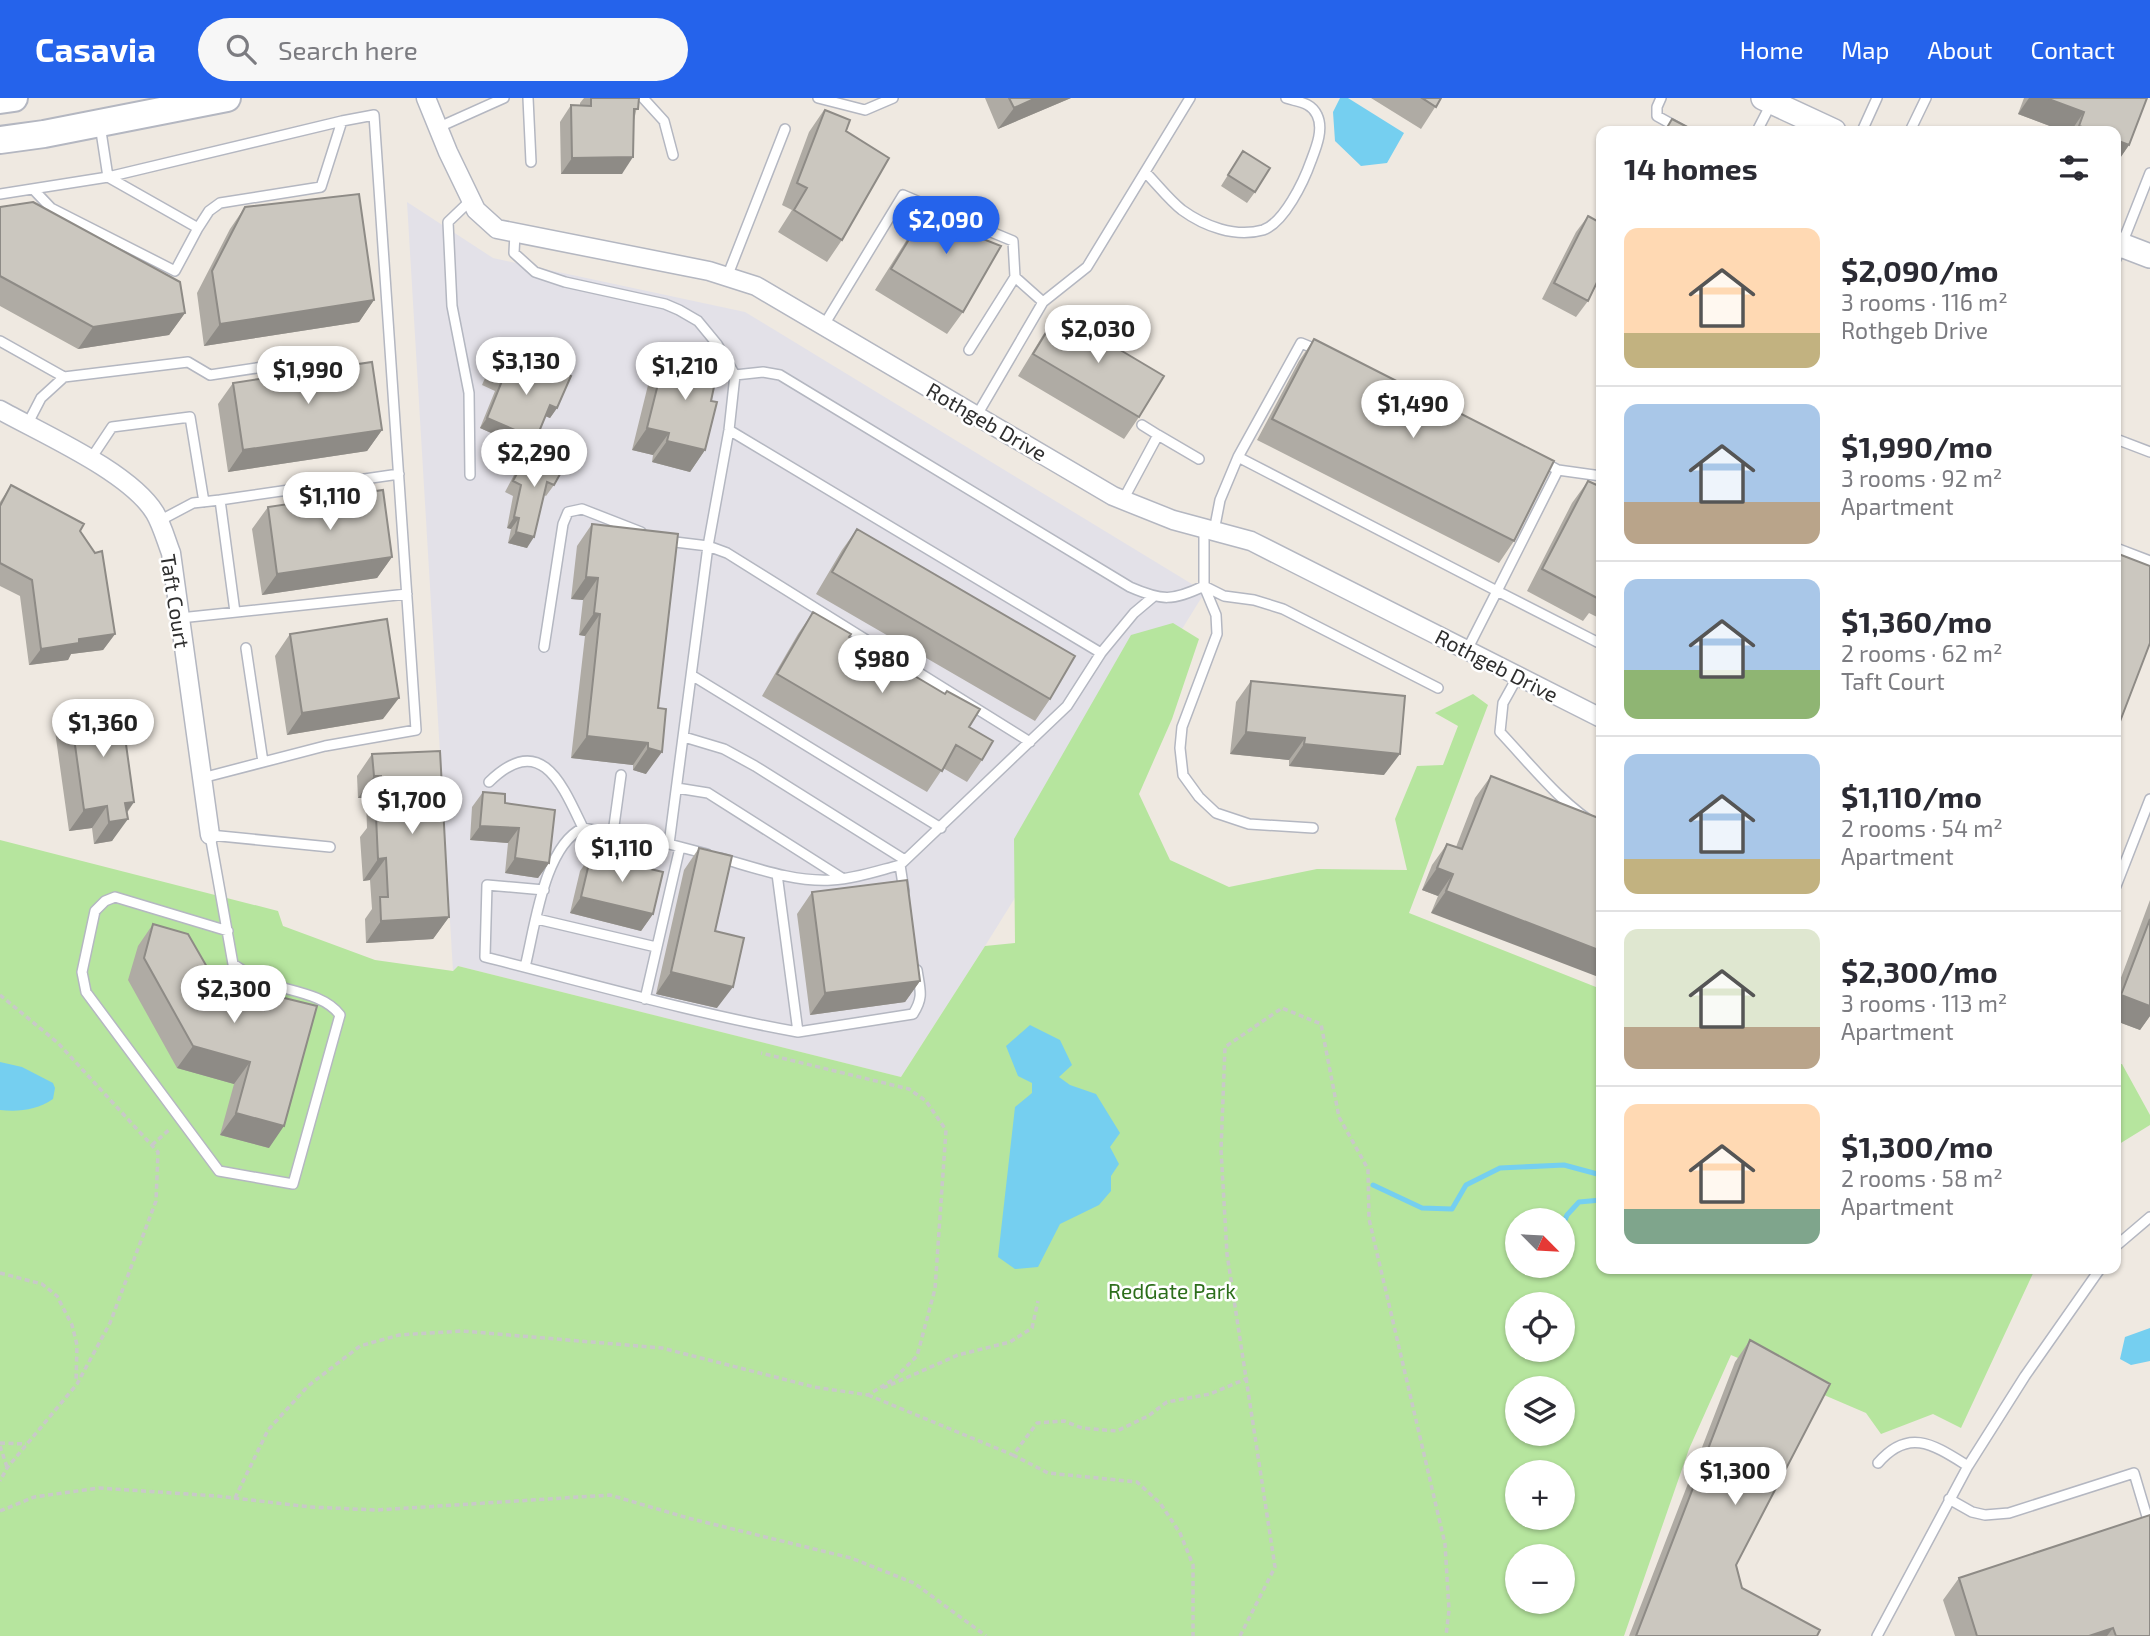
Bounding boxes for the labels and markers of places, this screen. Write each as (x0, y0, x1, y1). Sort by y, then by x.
pin: $2,090 (889, 197, 1003, 256)
pin: $2,030 (1041, 306, 1155, 365)
pin: $3,130 (469, 338, 583, 397)
pin: $1,210 (628, 342, 742, 402)
pin: $1,990 (251, 346, 365, 406)
pin: $1,490 (1356, 380, 1470, 440)
pin: $2,290 (477, 430, 591, 489)
pin: $1,110 (273, 472, 387, 532)
pin: $980 (841, 636, 923, 695)
pin: $1,360 (46, 700, 160, 759)
pin: $1,700 (355, 776, 469, 836)
pin: $1,110 (565, 824, 679, 884)
pin: $2,300 (177, 965, 291, 1025)
pin: $1,300 (1678, 1448, 1792, 1507)

